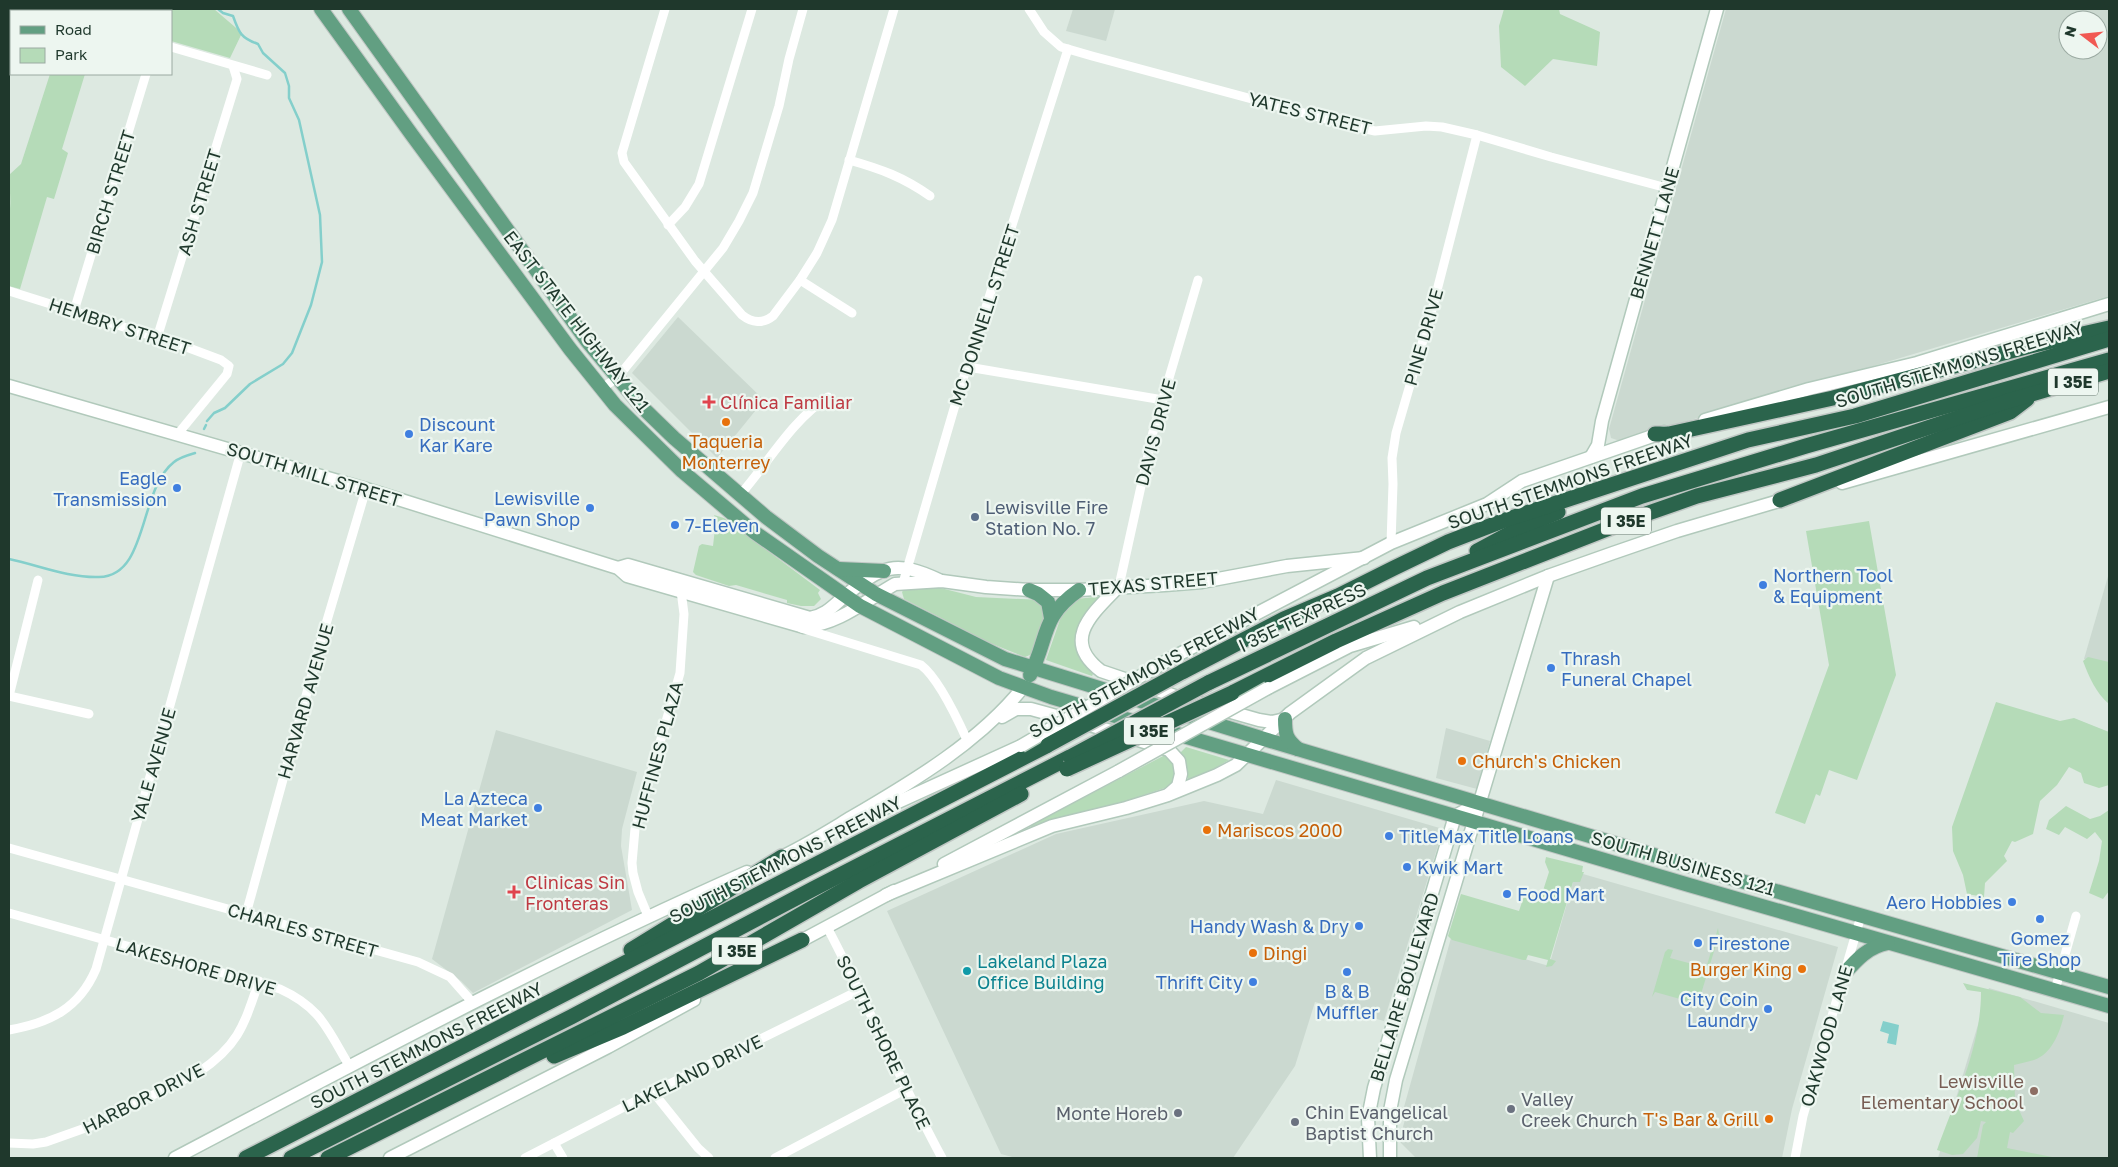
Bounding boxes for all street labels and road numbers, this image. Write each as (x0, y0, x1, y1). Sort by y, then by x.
street label: YATES STREET (1246, 87, 1374, 139)
street label: BIRCH STREET (81, 127, 139, 257)
street label: ASH STREET (172, 146, 226, 258)
street label: BENNETT LANE (1625, 164, 1683, 302)
street label: MC DONNELL STREET (944, 221, 1024, 409)
street label: EAST STATE HIGHWAY 121 (499, 226, 655, 416)
street label: PINE DRIVE (1399, 286, 1447, 388)
street label: HEMBRY STREET (46, 293, 194, 359)
street label: SOUTH STEMMONS FREEWAY (1833, 316, 2086, 412)
road number: I 35E (2048, 368, 2098, 396)
street label: DAVIS DRIVE (1130, 376, 1180, 488)
street label: SOUTH STEMMONS FREEWAY (1445, 428, 1696, 533)
street label: SOUTH MILL STREET (224, 437, 404, 511)
road number: I 35E (1601, 508, 1651, 534)
street label: TEXAS STREET (1087, 566, 1219, 600)
street label: I 35E TEXPRESS (1235, 578, 1369, 656)
street label: SOUTH STEMMONS FREEWAY (1025, 602, 1263, 742)
street label: HARVARD AVENUE (272, 621, 338, 781)
street label: HUFFINES PLAZA (627, 679, 687, 831)
street label: YALE AVENUE (126, 705, 180, 825)
road number: I 35E (1124, 718, 1174, 744)
street label: SOUTH STEMMONS FREEWAY (665, 790, 905, 927)
street label: SOUTH BUSINESS 121 (1589, 826, 1778, 900)
street label: BELLAIRE BOULEVARD (1365, 890, 1443, 1084)
street label: CHARLES STREET (225, 898, 381, 962)
street label: LAKESHORE DRIVE (113, 933, 279, 999)
road number: I 35E (712, 938, 762, 964)
street label: SOUTH SHORE PLACE (832, 951, 936, 1133)
street label: OAKWOOD LANE (1795, 963, 1857, 1109)
street label: SOUTH STEMMONS FREEWAY (306, 976, 546, 1113)
street label: LAKELAND DRIVE (618, 1029, 766, 1117)
street label: HARBOR DRIVE (79, 1058, 207, 1138)

